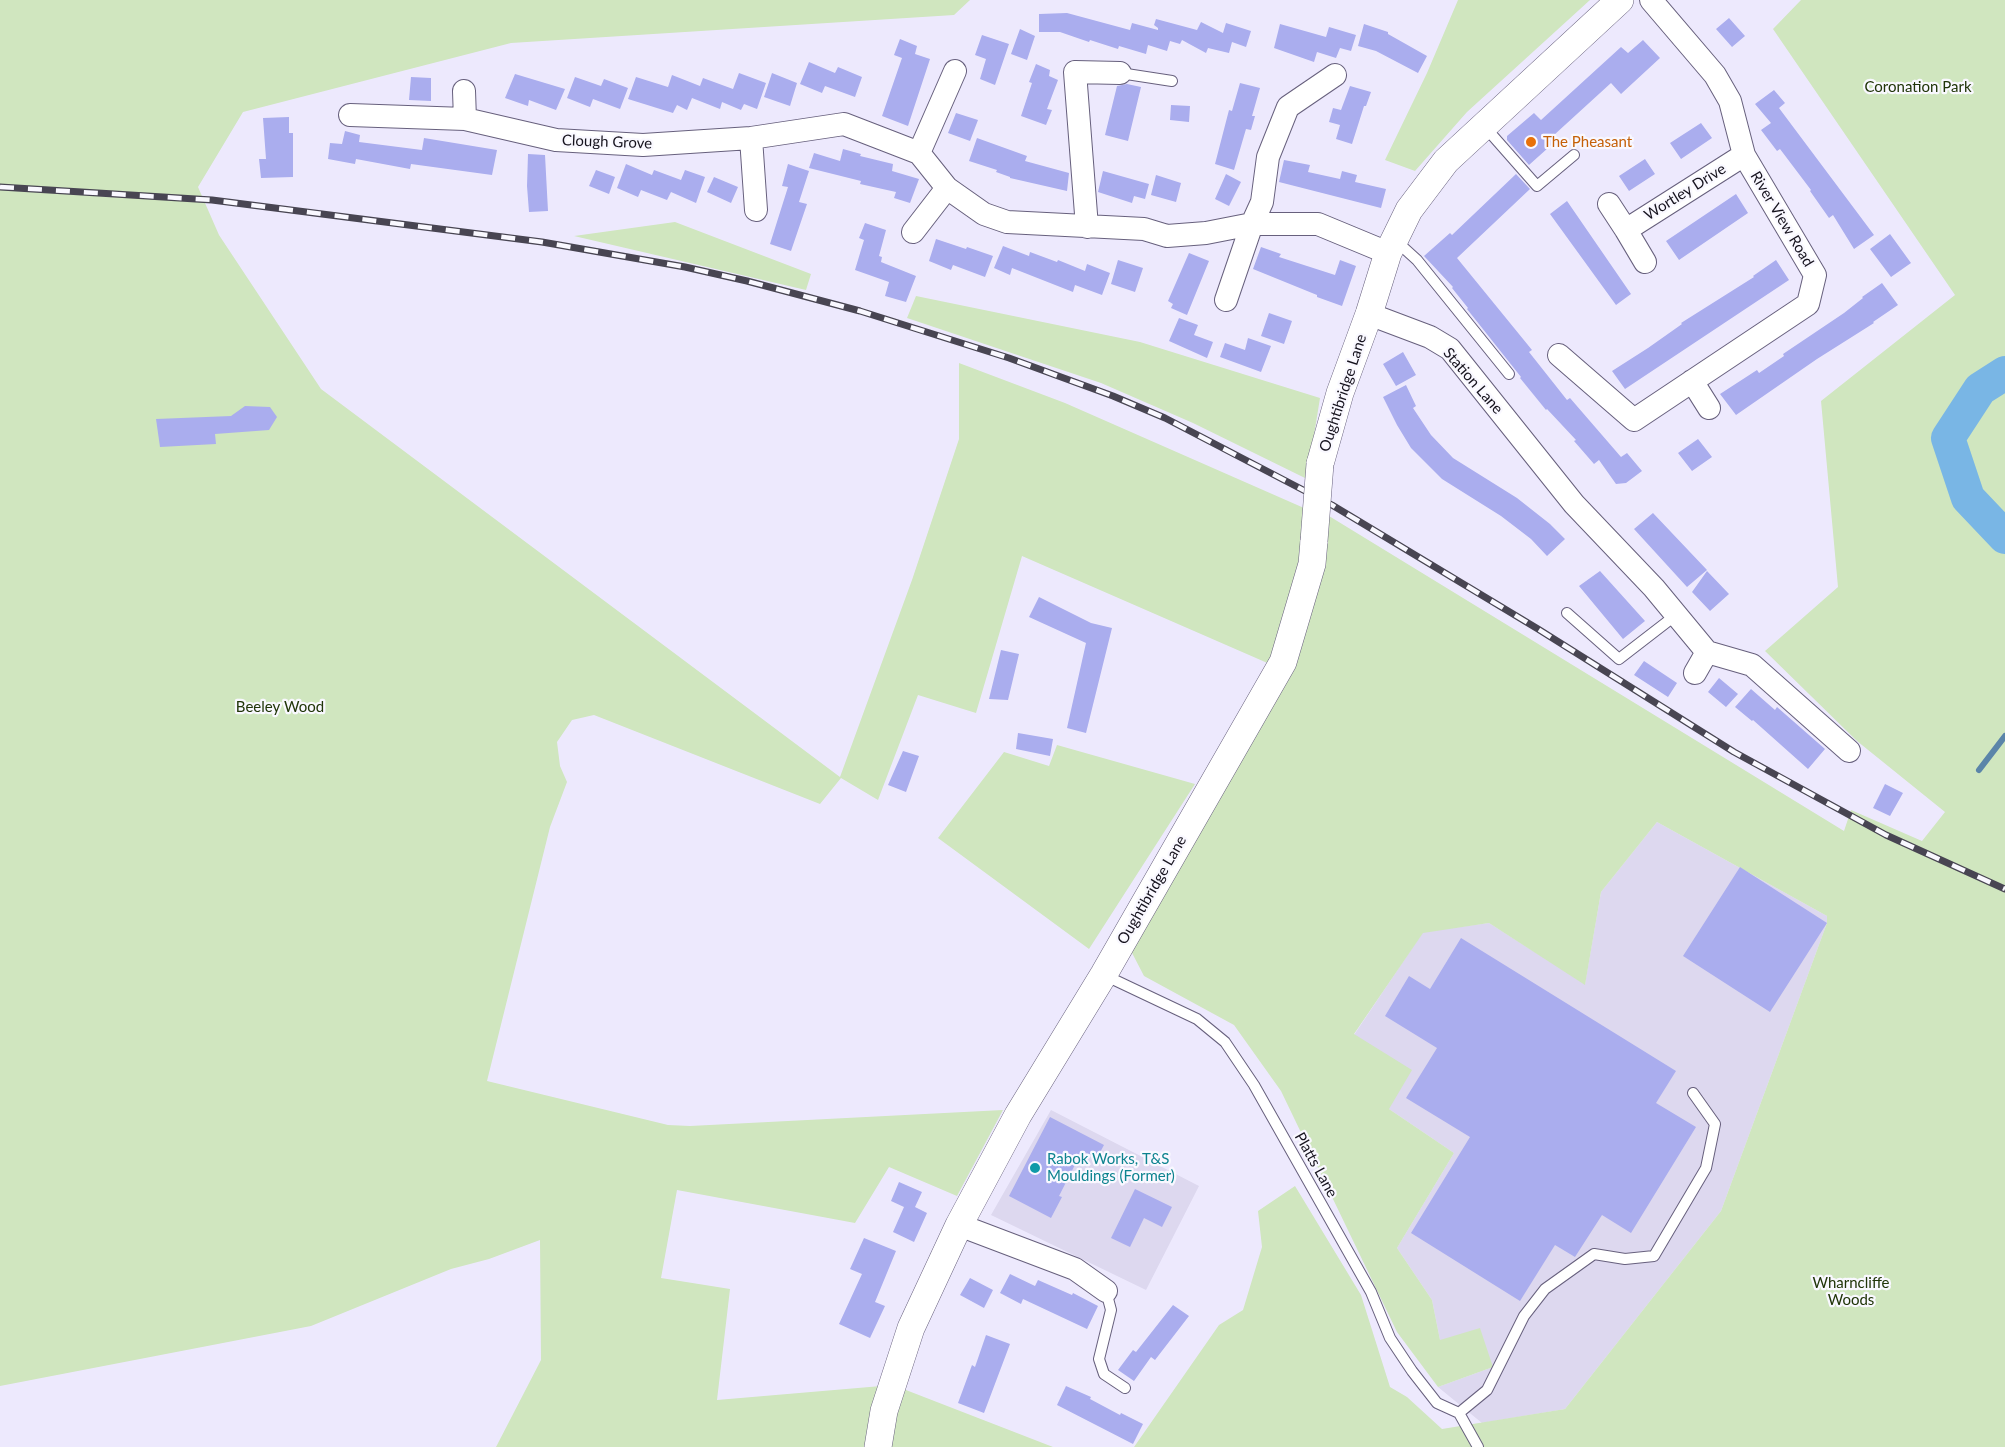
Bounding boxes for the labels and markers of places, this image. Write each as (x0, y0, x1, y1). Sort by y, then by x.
place label: The Pheasant (1543, 133, 1632, 151)
marker: The Pheasant (1524, 135, 1538, 149)
place label: Rabok Works, T&S Mouldings (Former) (1047, 1150, 1175, 1185)
marker: Rabok Works, T&S Mouldings (Former) (1028, 1161, 1042, 1175)

